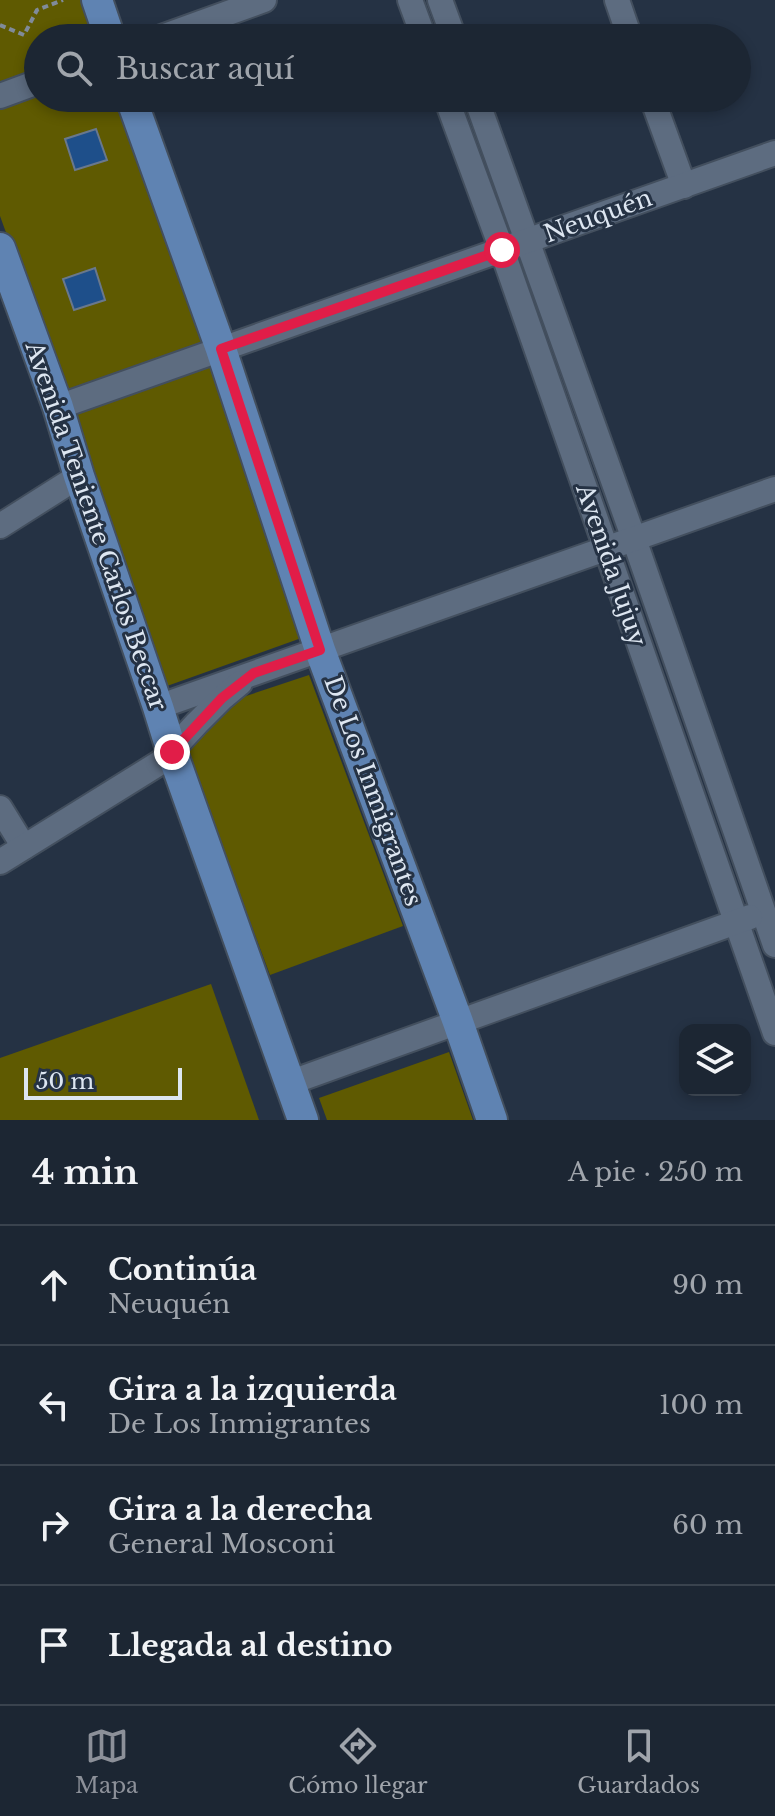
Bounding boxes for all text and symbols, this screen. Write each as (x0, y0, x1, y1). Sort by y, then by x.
search box (24, 24, 751, 112)
icon: search (52, 46, 96, 90)
text: Buscar aquí (116, 50, 294, 87)
street label: Neuquén (540, 183, 656, 248)
route start (484, 232, 520, 268)
street label: Avenida Teniente Carlos Beccar (19, 337, 174, 715)
street label: Avenida Jujuy (570, 479, 653, 650)
street label: De Los Inmigrantes (318, 672, 429, 910)
route end (154, 734, 190, 770)
map controls (679, 1024, 751, 1096)
button: layers (679, 1024, 751, 1096)
scale bar (24, 1064, 182, 1100)
text: 50 m (36, 1068, 94, 1095)
text: 4 min (32, 1151, 138, 1193)
text: A pie · 250 m (568, 1156, 743, 1188)
text: Continúa (108, 1251, 257, 1288)
icon: ahead (32, 1263, 76, 1307)
text: 90 m (672, 1269, 743, 1301)
text: Neuquén (108, 1288, 230, 1320)
text: Gira a la izquierda (108, 1371, 397, 1408)
icon: left (32, 1383, 76, 1427)
text: 100 m (659, 1389, 743, 1421)
text: De Los Inmigrantes (108, 1408, 371, 1440)
text: Gira a la derecha (108, 1491, 373, 1528)
icon: right (32, 1503, 76, 1547)
text: 60 m (672, 1509, 743, 1541)
text: General Mosconi (108, 1528, 335, 1560)
icon: arrive (32, 1623, 76, 1667)
text: Llegada al destino (108, 1627, 393, 1664)
tab: Mapa (75, 1724, 138, 1799)
tab: Cómo llegar (288, 1724, 427, 1799)
tab: Guardados (577, 1724, 700, 1799)

